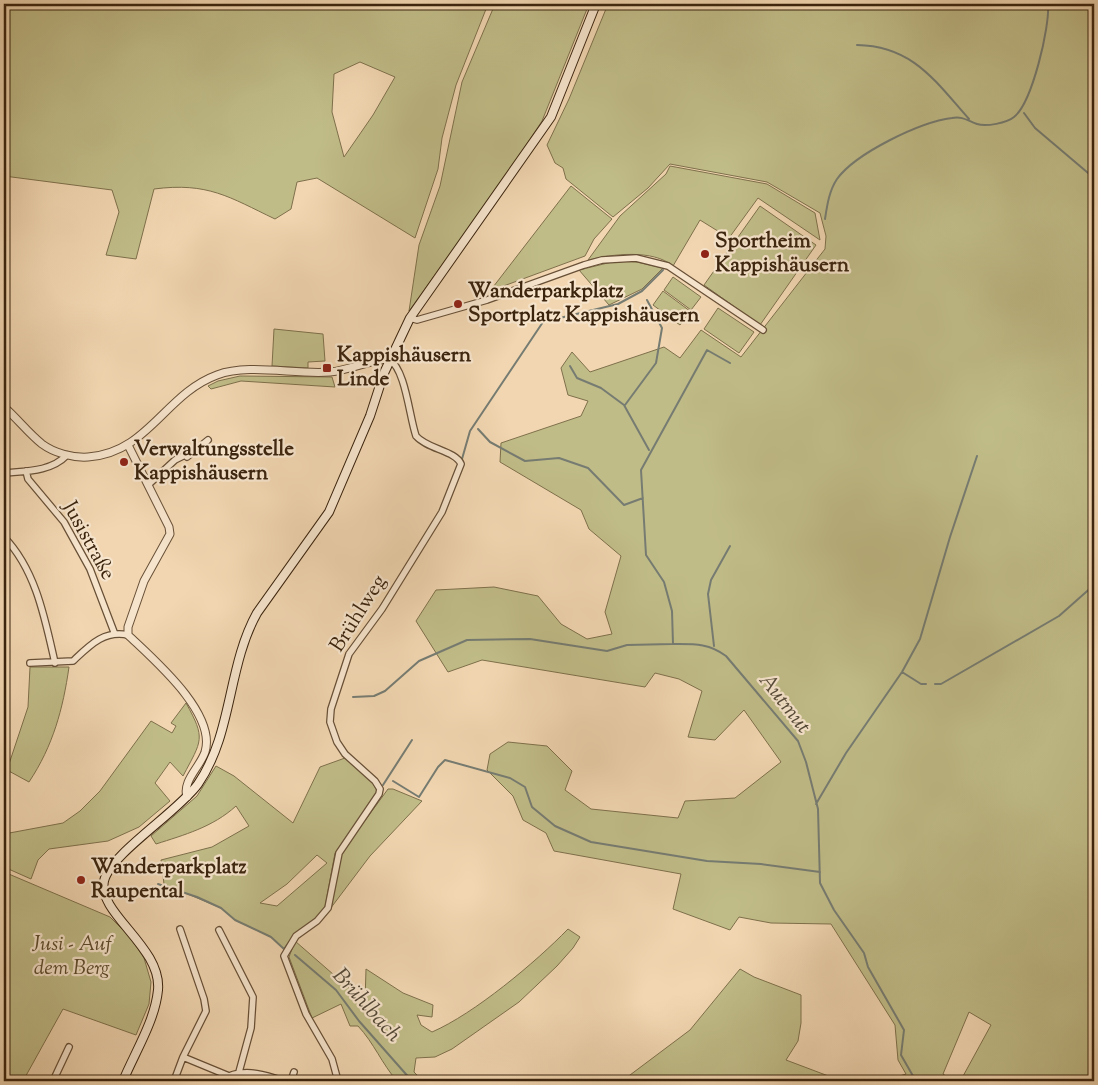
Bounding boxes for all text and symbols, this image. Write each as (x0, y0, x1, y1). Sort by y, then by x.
place label: Sportheim Kappishäusern (715, 227, 850, 281)
marker: Sportheim Kappishäusern (699, 248, 711, 260)
place label: Wanderparkplatz Sportplatz Kappishäusern (468, 277, 700, 331)
marker: Wanderparkplatz Sportplatz Kappishäusern (452, 298, 464, 310)
place label: Kappishäusern Linde (337, 341, 472, 395)
marker: Kappishäusern Linde (321, 362, 333, 374)
place label: Verwaltungsstelle Kappishäusern (134, 435, 294, 489)
marker: Verwaltungsstelle Kappishäusern (118, 456, 130, 468)
street label: Jusistraße (53, 495, 122, 586)
street label: Brühlweg (323, 569, 395, 659)
water label: Autmut (750, 667, 818, 742)
place label: Wanderparkplatz Raupental (91, 853, 246, 907)
marker: Wanderparkplatz Raupental (75, 874, 87, 886)
park label: Jusi - Auf dem Berg (31, 930, 114, 984)
water label: Brühlbach (324, 962, 408, 1051)

